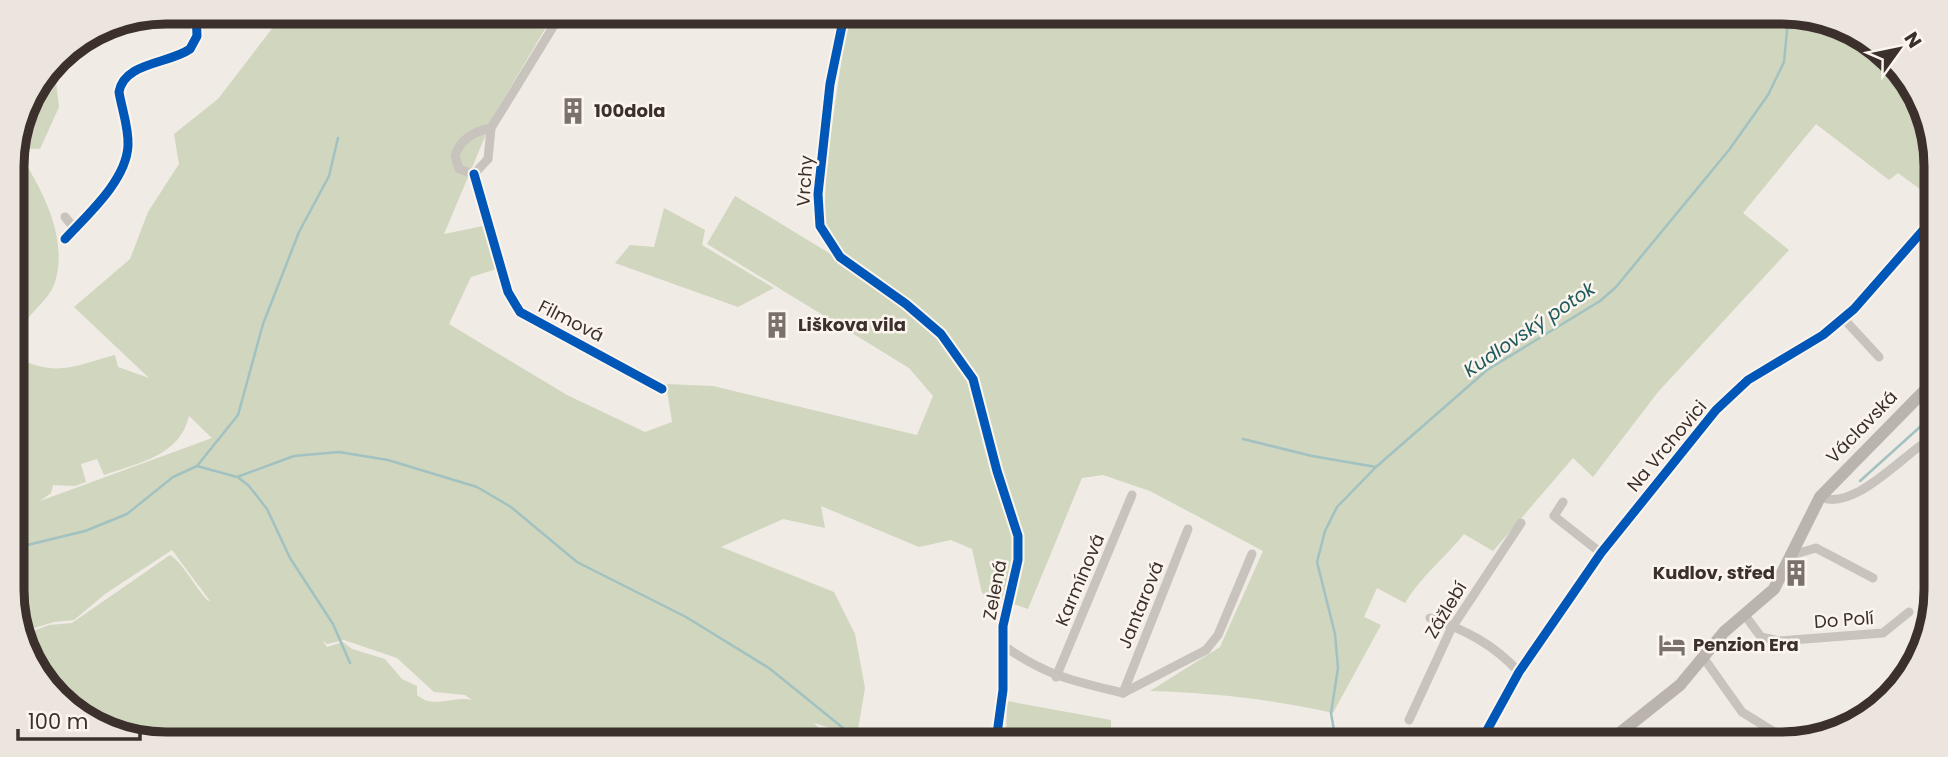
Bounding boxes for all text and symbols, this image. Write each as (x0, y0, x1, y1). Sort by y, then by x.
north arrow (1864, 14, 1934, 84)
text: N (1898, 27, 1928, 53)
building icon: 100dola (558, 96, 588, 126)
place label: 100dola (594, 98, 665, 123)
street label: Vrchy (790, 154, 819, 208)
water label: Kudlovský potok (1458, 275, 1602, 384)
street label: Filmová (534, 293, 608, 348)
building icon: Liškova vila (762, 310, 792, 340)
place label: Liškova vila (798, 312, 906, 337)
street label: Václavská (1820, 385, 1903, 469)
street label: Na Vrchovici (1621, 395, 1712, 497)
street label: Karmínová (1049, 530, 1110, 630)
street label: Jantarová (1112, 557, 1169, 652)
street label: Zelená (976, 558, 1013, 622)
building icon: Kudlov, střed (1781, 558, 1811, 588)
place label: Kudlov, střed (1653, 560, 1775, 585)
street label: Zážlebí (1419, 577, 1472, 643)
street label: Do Polí (1813, 605, 1875, 634)
hotel icon: Penzion Era (1657, 630, 1687, 660)
place label: Penzion Era (1693, 632, 1799, 657)
scale bar (18, 698, 140, 742)
text: 100 m (28, 707, 88, 736)

